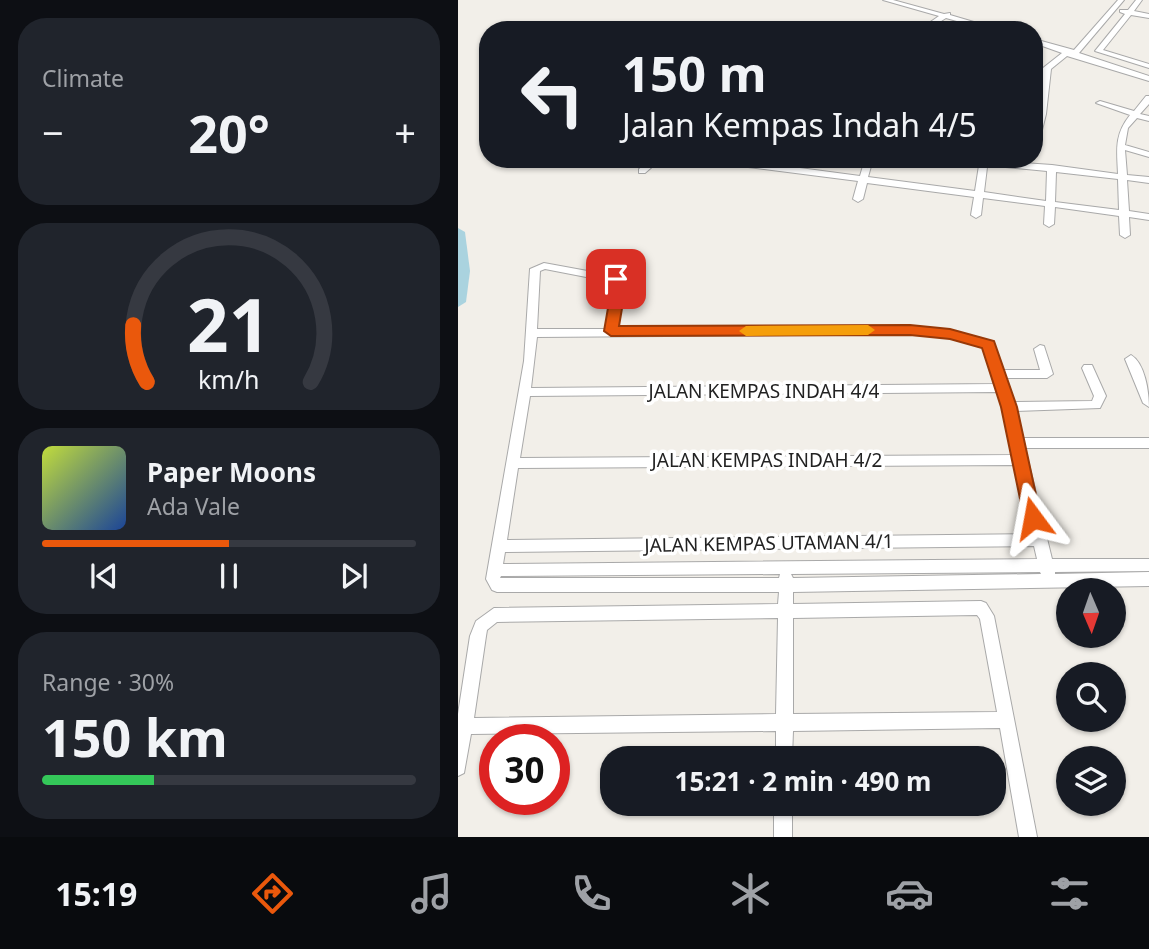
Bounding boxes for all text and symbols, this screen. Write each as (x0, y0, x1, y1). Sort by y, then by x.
text: 150 m (622, 40, 767, 106)
icon: left (507, 49, 598, 140)
text: Climate (42, 62, 124, 94)
text: 20° (188, 97, 270, 168)
text: Jalan Kempas Indah 4/5 (622, 103, 977, 146)
text: − (42, 106, 64, 158)
text: + (394, 106, 416, 158)
pin (586, 249, 646, 309)
icon: arrive (597, 260, 635, 298)
text: 21 (187, 275, 271, 374)
text: km/h (198, 362, 260, 396)
street label: JALAN KEMPAS INDAH 4/4 (647, 378, 880, 404)
street label: JALAN KEMPAS INDAH 4/2 (650, 447, 882, 473)
text: Paper Moons (147, 454, 316, 490)
position arrow (996, 481, 1070, 555)
text: Ada Vale (147, 490, 240, 522)
street label: JALAN KEMPAS UTAMAN 4/1 (642, 528, 894, 558)
icon: previous (85, 557, 123, 595)
icon: pause (210, 557, 248, 595)
icon: next (335, 557, 373, 595)
north arrow (1056, 578, 1126, 648)
map controls (1056, 578, 1126, 816)
button: search (1056, 662, 1126, 732)
text: Range · 30% (42, 666, 174, 698)
text: 150 km (42, 701, 228, 772)
speed limit sign: 30 (479, 724, 570, 815)
button: layers (1056, 746, 1126, 816)
text: 15:21 · 2 min · 490 m (675, 763, 931, 799)
icon: directions (248, 869, 297, 918)
icon: music (407, 869, 456, 918)
icon: phone (567, 869, 616, 918)
icon: climate (726, 869, 775, 918)
icon: car (885, 869, 934, 918)
icon: filters (1045, 869, 1094, 918)
text: 15:19 (55, 872, 137, 915)

